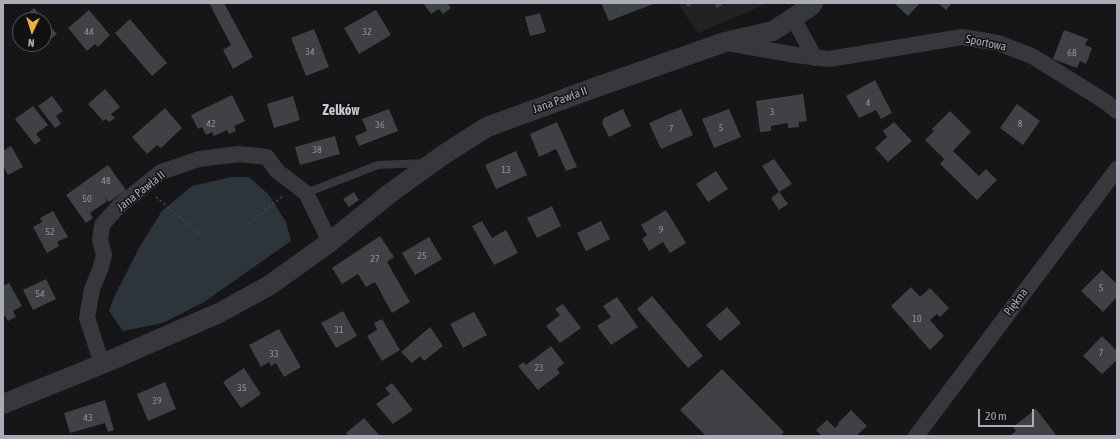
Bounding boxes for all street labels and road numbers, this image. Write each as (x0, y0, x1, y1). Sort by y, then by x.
street label: Sportowa (964, 32, 1008, 54)
street label: Jana Pawła II (531, 83, 589, 117)
street label: Jana Pawła II (114, 168, 168, 214)
street label: Piękna (1001, 285, 1031, 319)

